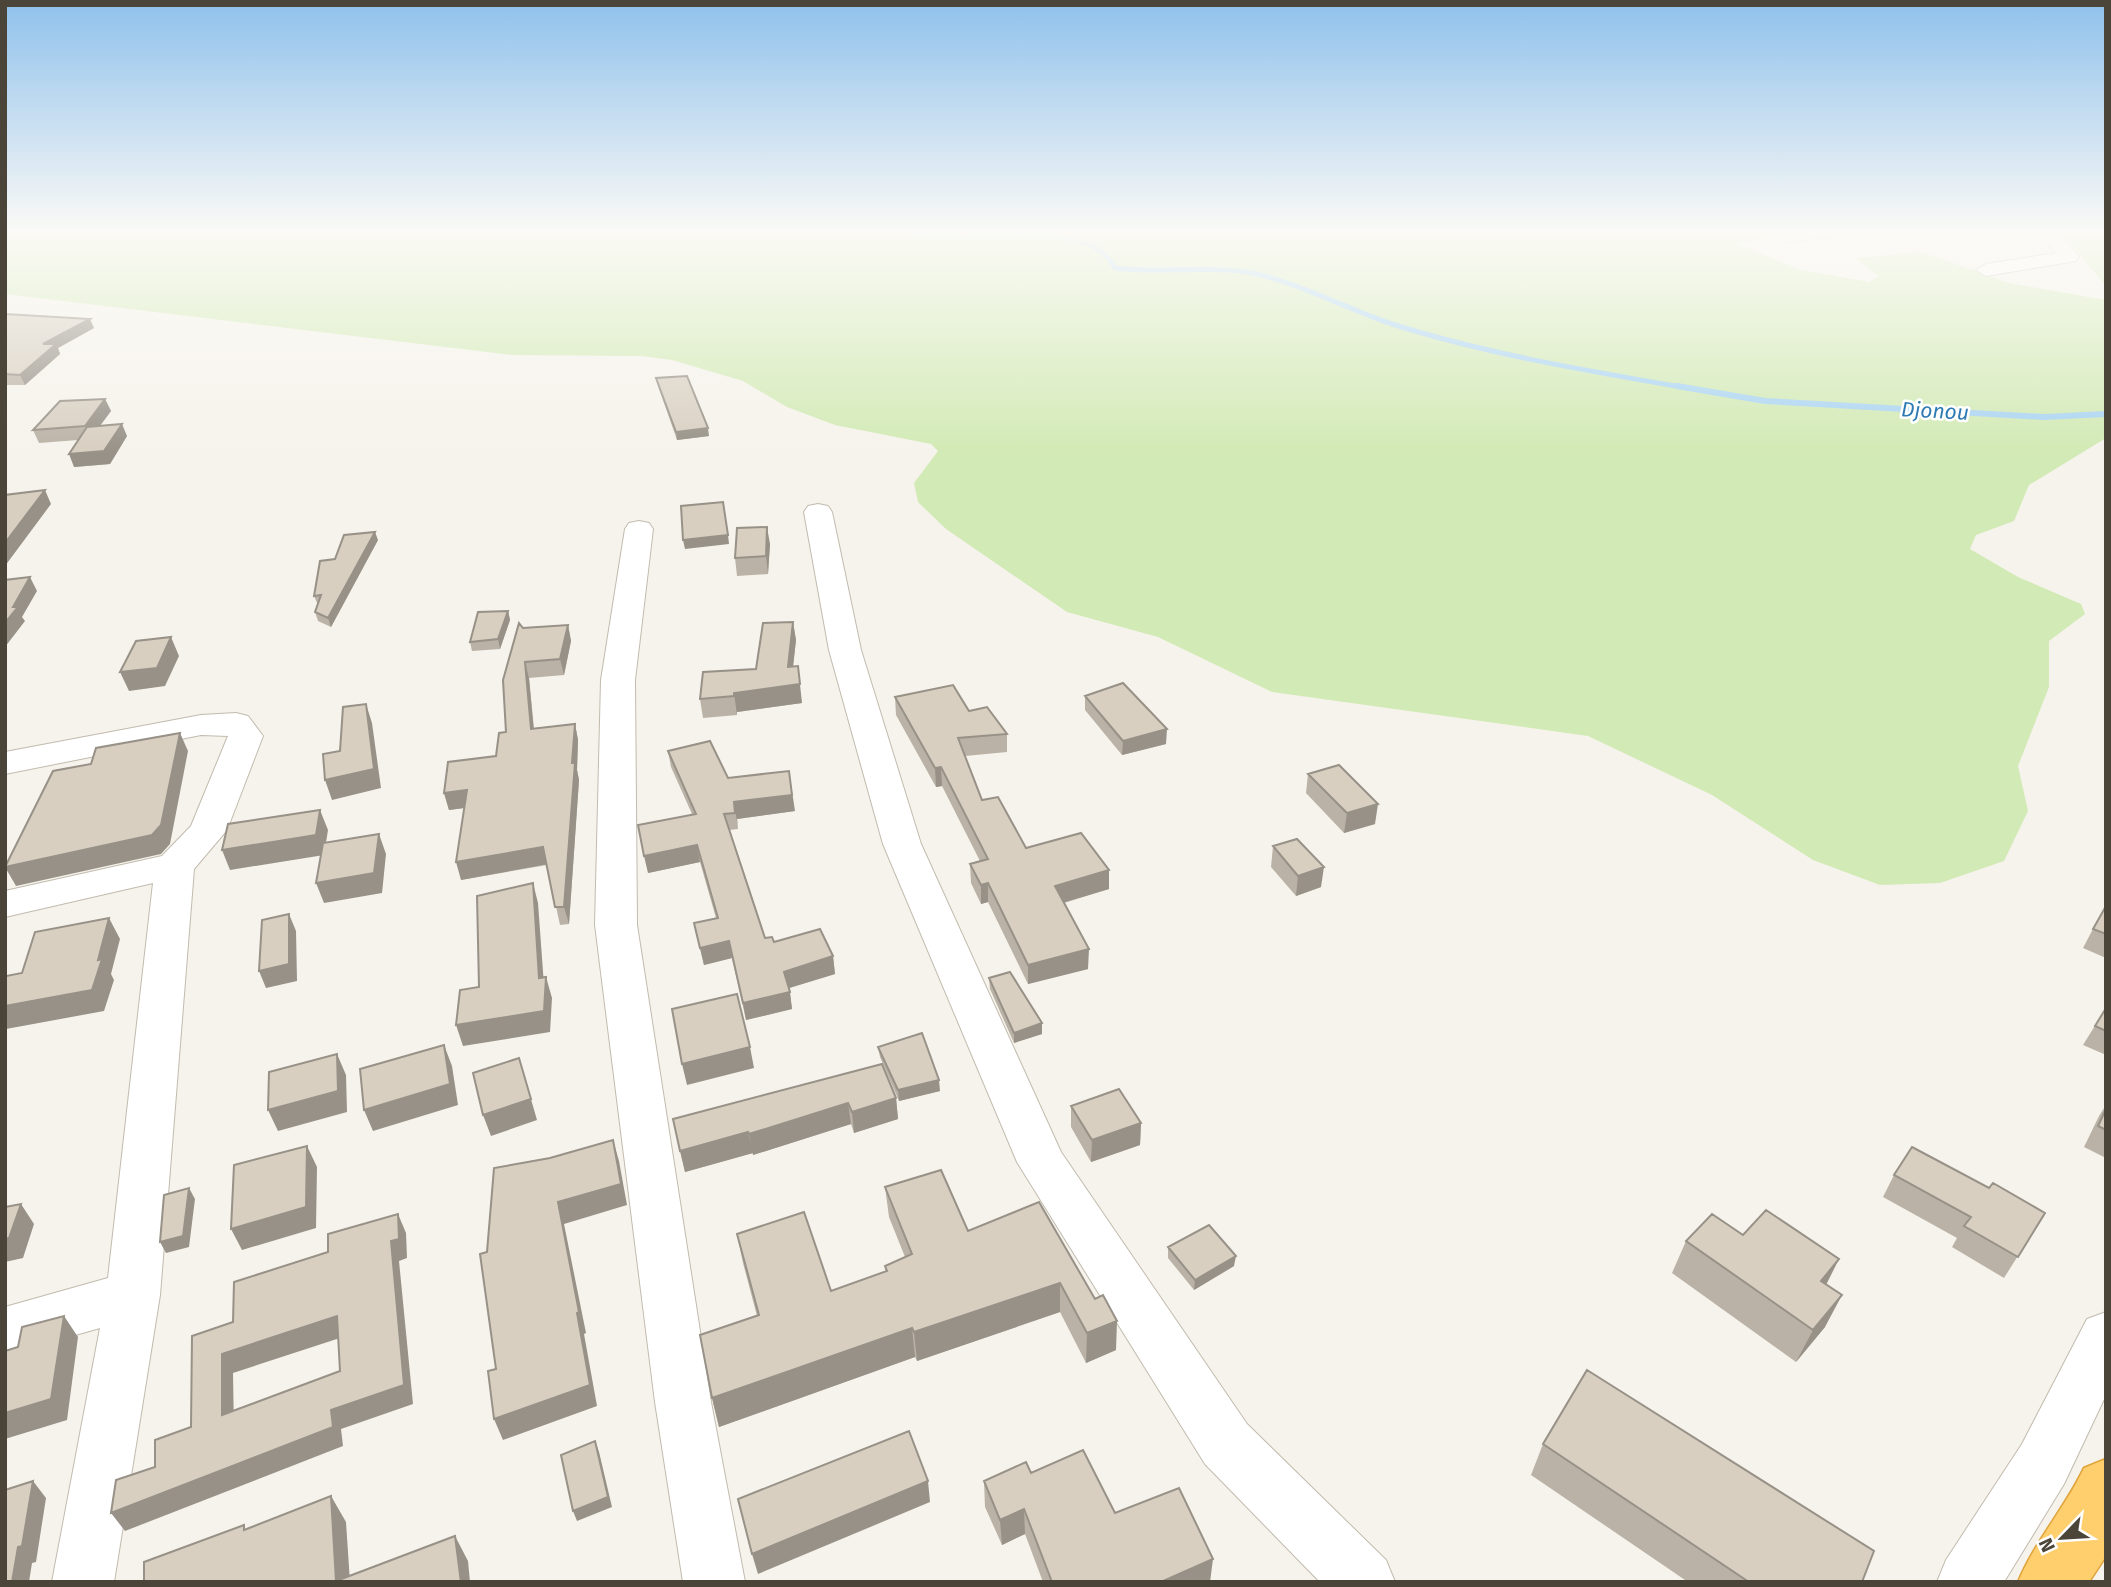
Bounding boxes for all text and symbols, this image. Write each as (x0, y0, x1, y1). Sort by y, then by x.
water label: Djonou (1900, 396, 1970, 426)
north arrow (2027, 1503, 2097, 1573)
text: N (2034, 1534, 2060, 1556)

